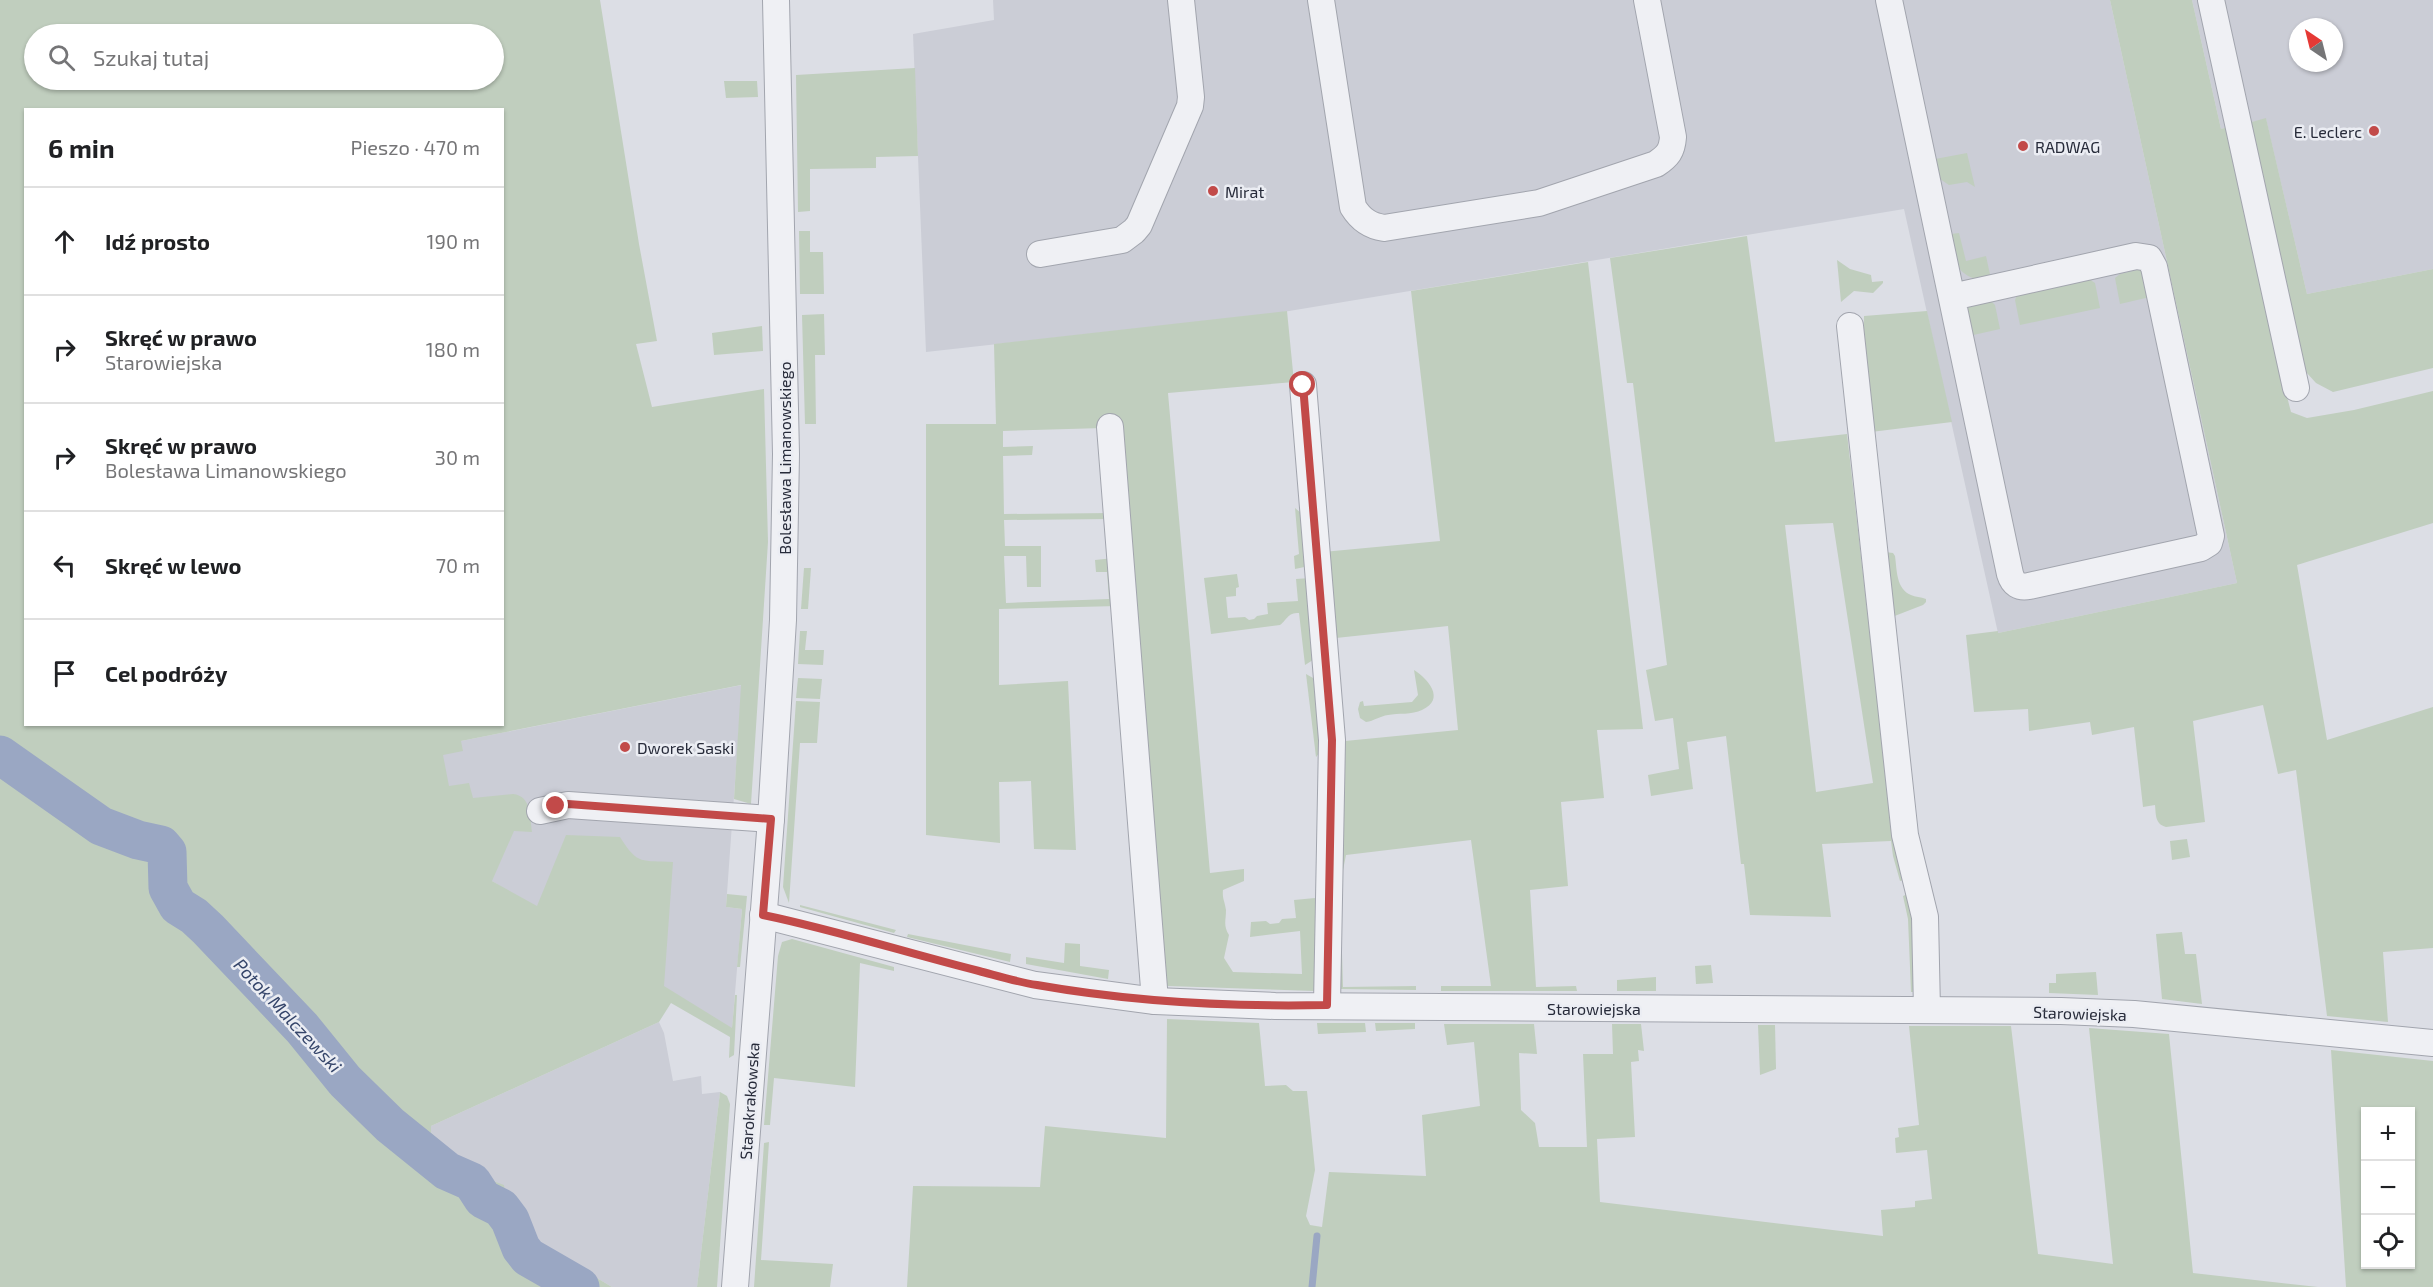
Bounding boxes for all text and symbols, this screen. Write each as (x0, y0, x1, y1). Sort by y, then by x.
north arrow (2289, 18, 2343, 72)
search box (24, 24, 504, 90)
icon: search (45, 41, 78, 74)
text: Szukaj tutaj (93, 44, 209, 70)
place label: E. Leclerc (2294, 122, 2362, 141)
marker: E. Leclerc (2367, 124, 2381, 138)
text: 6 min (48, 132, 115, 163)
text: Pieszo · 470 m (351, 135, 480, 159)
place label: RADWAG (2035, 137, 2100, 156)
marker: RADWAG (2016, 139, 2030, 153)
place label: Mirat (1225, 182, 1264, 201)
marker: Mirat (1206, 184, 1220, 198)
icon: ahead (48, 225, 81, 258)
text: Idź prosto (105, 228, 210, 254)
text: 190 m (427, 229, 480, 253)
text: Skręć w prawo (105, 324, 257, 350)
icon: right (48, 333, 81, 366)
text: 180 m (426, 337, 480, 361)
text: Starowiejska (105, 350, 222, 374)
street label: Bolesława Limanowskiego (775, 361, 794, 555)
route start (1289, 371, 1315, 397)
text: Skręć w prawo (105, 432, 257, 458)
icon: right (48, 441, 81, 474)
text: 30 m (435, 445, 480, 469)
text: Bolesława Limanowskiego (105, 458, 347, 482)
icon: left (48, 549, 81, 582)
text: Skręć w lewo (105, 552, 242, 578)
text: 70 m (436, 553, 480, 577)
icon: arrive (48, 657, 81, 690)
text: Cel podróży (105, 660, 227, 686)
place label: Dworek Saski (637, 738, 734, 757)
marker: Dworek Saski (618, 740, 632, 754)
route end (542, 792, 568, 818)
water label: Potok Malczewski (229, 953, 347, 1077)
street label: Starowiejska (1547, 999, 1641, 1019)
street label: Starowiejska (2033, 1002, 2127, 1025)
street label: Starokrakowska (735, 1042, 763, 1160)
map controls (2361, 1107, 2415, 1269)
button: + (2361, 1107, 2415, 1161)
button: − (2361, 1161, 2415, 1215)
button: locate (2361, 1215, 2415, 1269)

